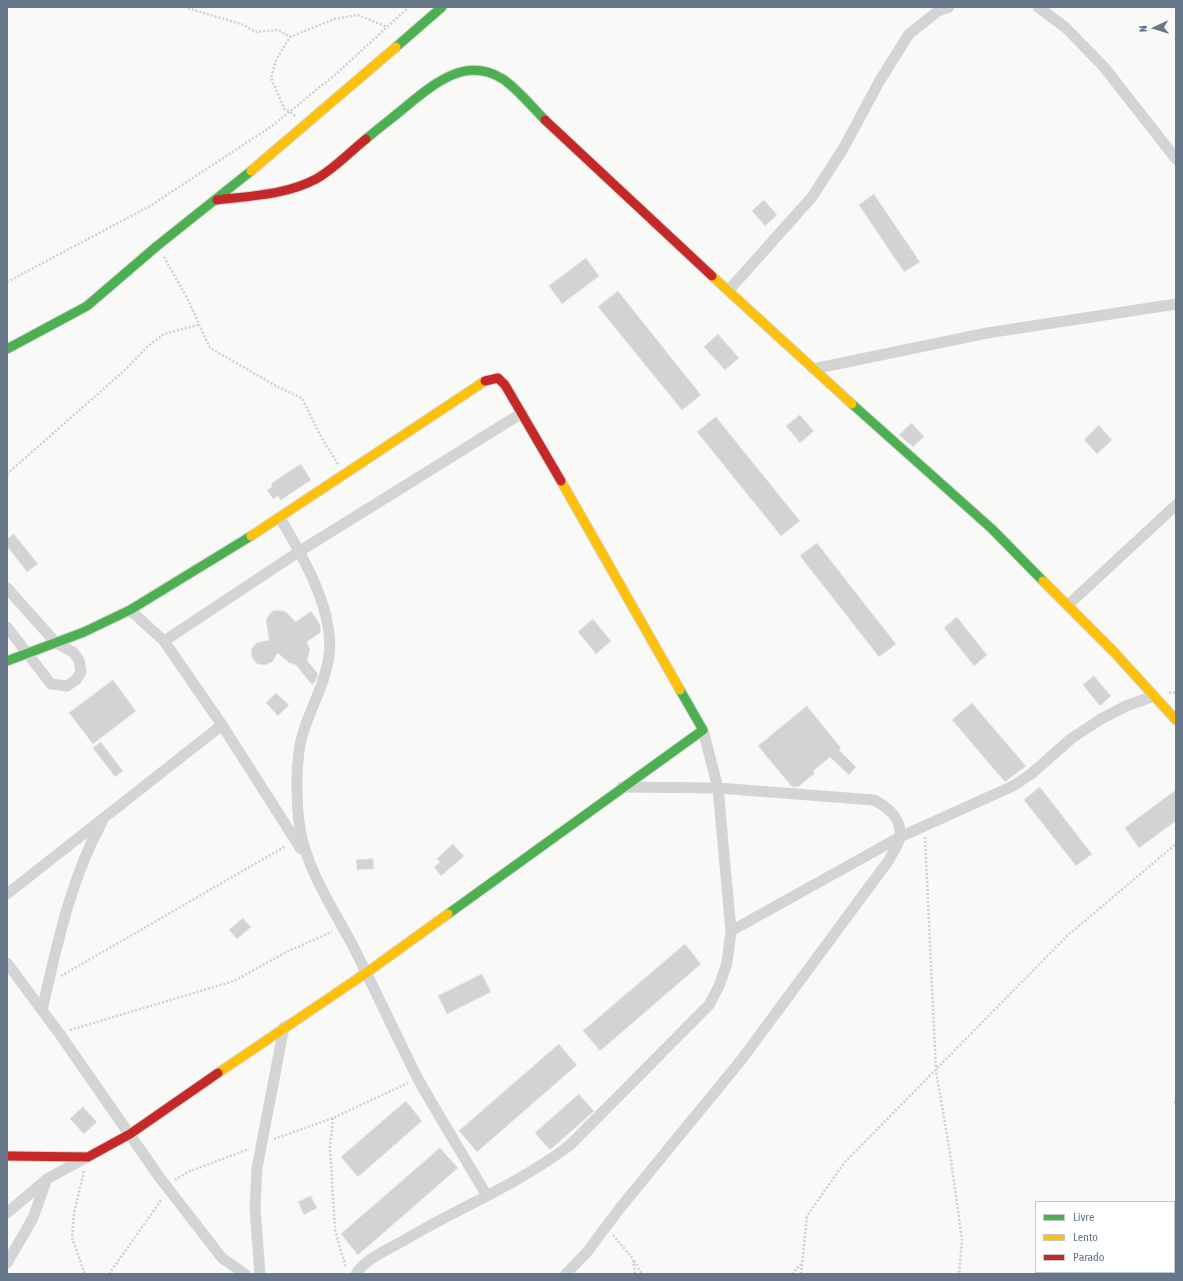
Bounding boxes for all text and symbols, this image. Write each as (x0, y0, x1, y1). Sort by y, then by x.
north arrow (1135, 8, 1175, 48)
text: N (1137, 25, 1149, 32)
legend (1035, 1201, 1175, 1273)
text: Livre (1073, 1210, 1094, 1224)
text: Lento (1073, 1230, 1098, 1244)
text: Parado (1073, 1250, 1104, 1264)

